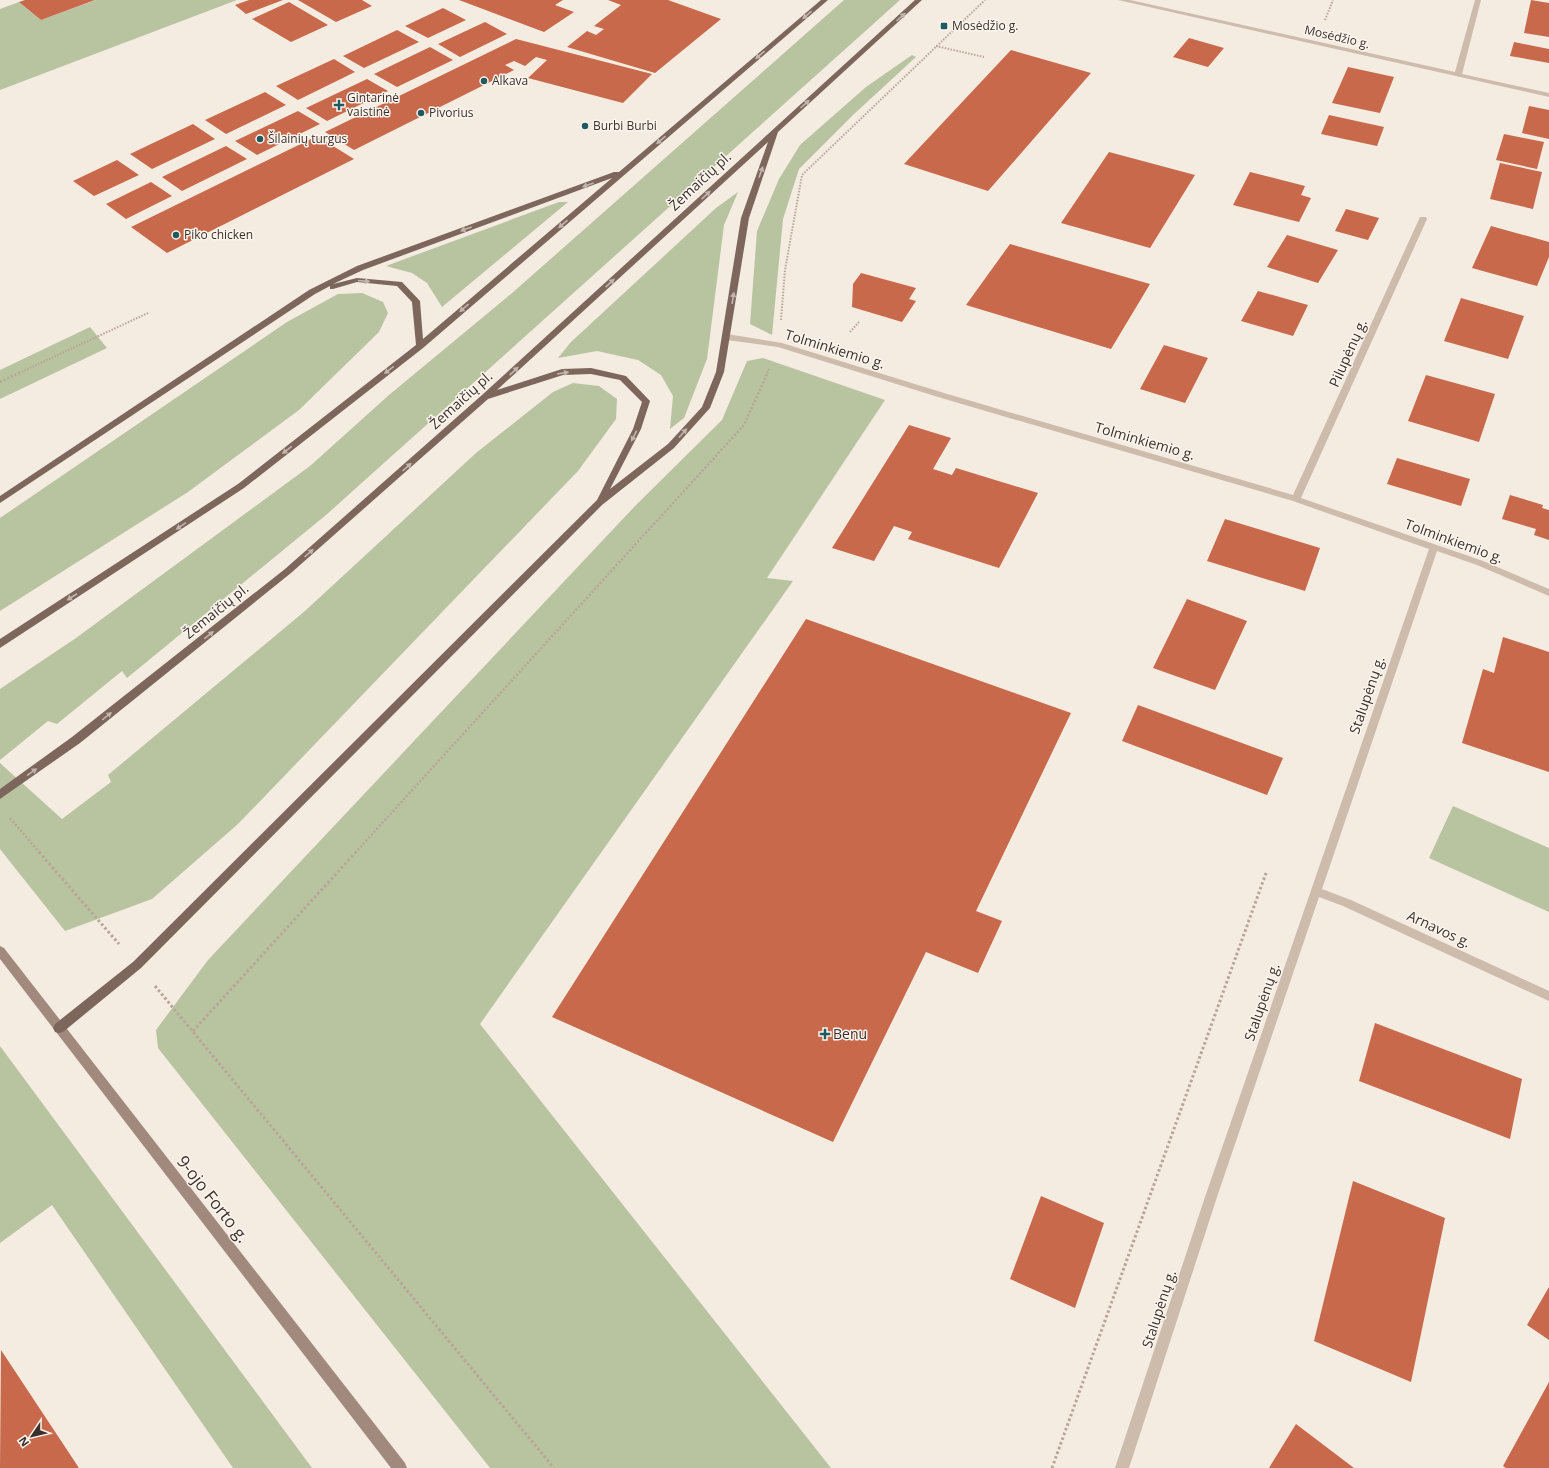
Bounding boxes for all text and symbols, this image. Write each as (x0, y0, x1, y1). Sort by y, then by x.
one-way arrow (803, 10, 812, 19)
one-way arrow (896, 12, 906, 21)
place label: Mosėdžio g. (952, 17, 1018, 34)
marker: Mosėdžio g. (939, 21, 949, 31)
street label: Mosėdžio g. (1303, 21, 1371, 52)
one-way arrow (755, 51, 766, 60)
place label: Alkava (492, 72, 528, 89)
marker: Alkava (479, 76, 489, 86)
place label: Gintarinė vaistinė (347, 89, 399, 120)
one-way arrow (800, 99, 810, 109)
marker: Gintarinė vaistinė (334, 100, 344, 110)
place label: Pivorius (429, 104, 474, 121)
marker: Pivorius (416, 108, 426, 118)
place label: Burbi Burbi (593, 117, 657, 134)
marker: Burbi Burbi (580, 121, 590, 131)
place label: Šilainių turgus (268, 130, 348, 147)
marker: Šilainių turgus (255, 134, 265, 144)
one-way arrow (656, 135, 667, 144)
street label: Žemaičių pl. (665, 147, 735, 214)
one-way arrow (759, 166, 765, 178)
one-way arrow (581, 182, 593, 188)
one-way arrow (701, 190, 711, 200)
one-way arrow (558, 219, 568, 228)
place label: Piko chicken (184, 226, 253, 243)
one-way arrow (459, 227, 471, 233)
marker: Piko chicken (171, 230, 181, 240)
one-way arrow (358, 278, 370, 284)
one-way arrow (605, 278, 615, 287)
one-way arrow (730, 292, 736, 304)
one-way arrow (459, 304, 469, 313)
street label: Pilupėnų g. (1324, 316, 1371, 390)
street label: Tolminkiemio g. (783, 324, 887, 373)
one-way arrow (384, 366, 395, 375)
street label: Žemaičių pl. (425, 366, 496, 433)
one-way arrow (509, 366, 519, 375)
one-way arrow (557, 370, 569, 376)
street label: Tolminkiemio g. (1093, 417, 1197, 464)
one-way arrow (678, 428, 688, 438)
one-way arrow (631, 430, 637, 442)
one-way arrow (281, 446, 292, 455)
one-way arrow (401, 462, 412, 471)
street label: Tolminkiemio g. (1402, 514, 1506, 567)
one-way arrow (176, 522, 186, 530)
one-way arrow (304, 548, 315, 557)
street label: Žemaičių pl. (179, 579, 252, 643)
one-way arrow (67, 594, 78, 601)
one-way arrow (203, 631, 214, 639)
street label: Stalupėnų g. (1344, 653, 1389, 736)
one-way arrow (101, 712, 112, 720)
one-way arrow (26, 768, 37, 777)
street label: Arnavos g. (1404, 906, 1474, 952)
street label: Stalupėnų g. (1239, 960, 1284, 1043)
place label: Benu (833, 1024, 867, 1043)
marker: Benu (820, 1029, 830, 1039)
street label: 9-ojo Forto g. (172, 1150, 255, 1247)
street label: Stalupėnų g. (1137, 1267, 1180, 1350)
north arrow (12, 1416, 52, 1456)
text: N (15, 1434, 32, 1450)

